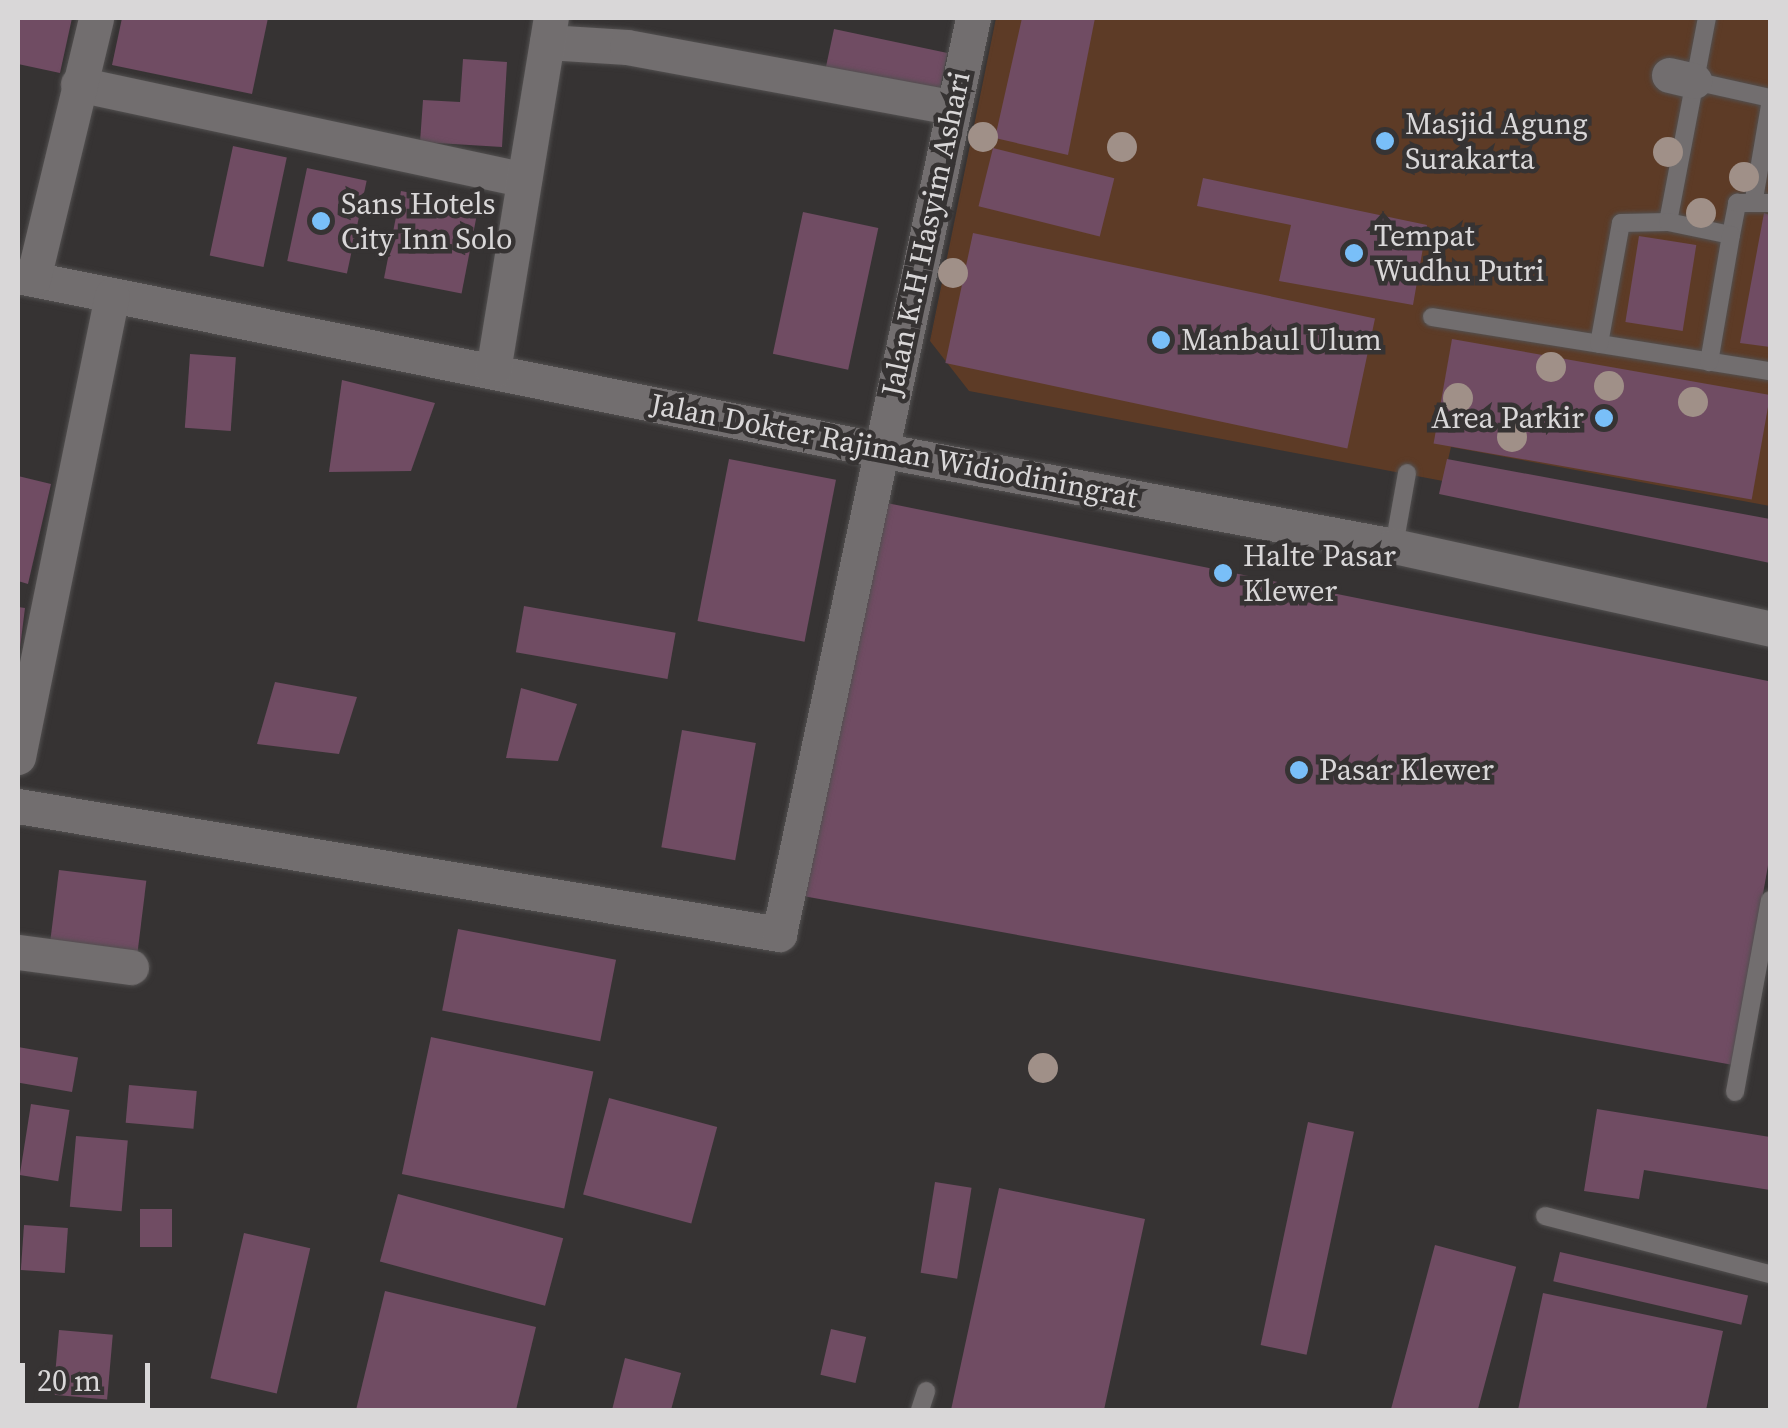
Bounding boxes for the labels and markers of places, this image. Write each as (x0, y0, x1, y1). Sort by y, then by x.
place label: Masjid Agung Surakarta (1405, 106, 1588, 176)
marker: Masjid Agung Surakarta (1374, 130, 1396, 152)
place label: Sans Hotels City Inn Solo (341, 186, 512, 256)
marker: Sans Hotels City Inn Solo (310, 210, 332, 232)
place label: Tempat Wudhu Putri (1374, 218, 1544, 288)
marker: Tempat Wudhu Putri (1343, 242, 1365, 264)
place label: Manbaul Ulum (1181, 322, 1382, 358)
marker: Manbaul Ulum (1150, 329, 1172, 351)
place label: Area Parkir (1431, 400, 1584, 436)
marker: Area Parkir (1593, 407, 1615, 429)
place label: Halte Pasar Klewer (1243, 538, 1396, 608)
marker: Halte Pasar Klewer (1212, 562, 1234, 584)
place label: Pasar Klewer (1319, 752, 1494, 788)
marker: Pasar Klewer (1288, 759, 1310, 781)

